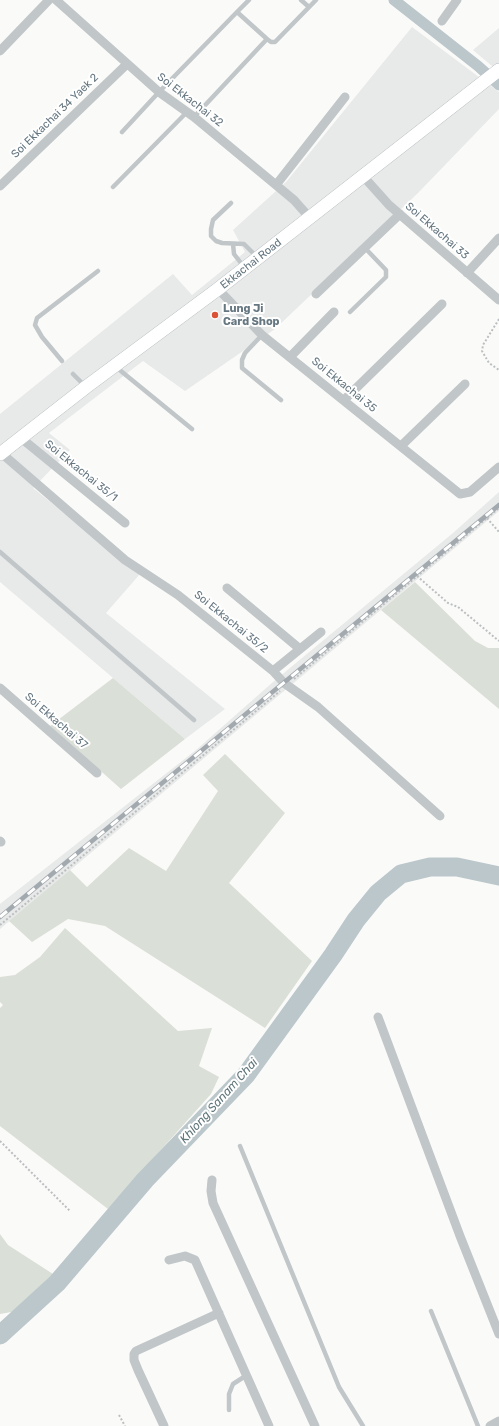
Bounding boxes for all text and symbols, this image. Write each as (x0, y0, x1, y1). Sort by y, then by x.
street label: Soi Ekkachai 32 (155, 70, 225, 130)
street label: Soi Ekkachai 34 Yaek 2 (9, 71, 101, 161)
street label: Soi Ekkachai 33 (403, 200, 471, 262)
street label: Ekkachai Road (218, 236, 284, 292)
place label: Lung Ji Card Shop (223, 302, 280, 328)
marker: Lung Ji Card Shop (210, 310, 220, 320)
street label: Soi Ekkachai 35 (309, 355, 379, 415)
street label: Soi Ekkachai 35/1 (42, 438, 120, 504)
street label: Soi Ekkachai 35/2 (191, 588, 271, 656)
street label: Soi Ekkachai 37 (22, 690, 90, 752)
water label: Khlong Sanam Chai (177, 1056, 261, 1146)

